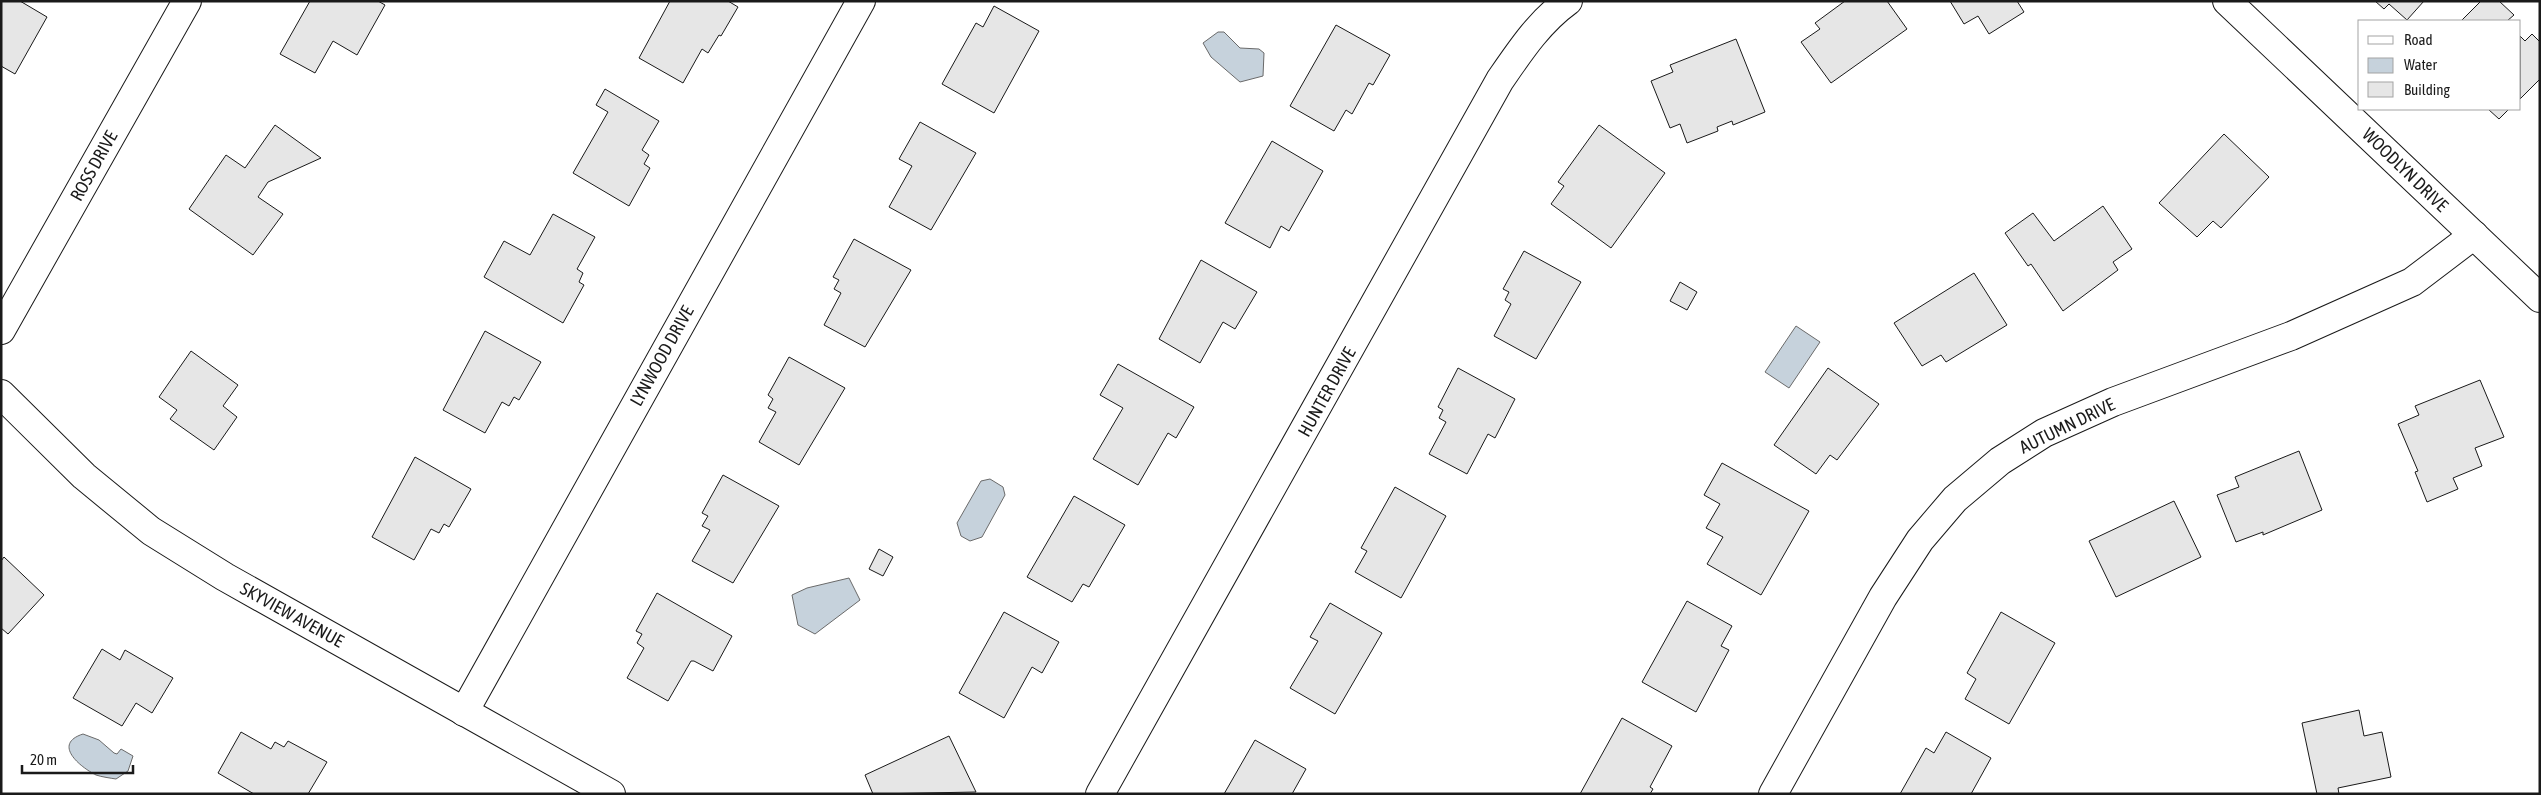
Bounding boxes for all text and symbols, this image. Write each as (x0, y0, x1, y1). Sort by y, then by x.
legend (2358, 20, 2521, 110)
text: Road (2404, 31, 2433, 48)
text: Water (2404, 56, 2437, 73)
text: Building (2404, 81, 2450, 98)
street label: WOODLYN DRIVE (2358, 124, 2453, 216)
street label: ROSS DRIVE (66, 127, 122, 205)
street label: LYNWOOD DRIVE (625, 302, 698, 409)
street label: HUNTER DRIVE (1293, 343, 1360, 440)
street label: AUTUMN DRIVE (2016, 393, 2118, 458)
street label: SKYVIEW AVENUE (237, 578, 348, 652)
scale bar (22, 742, 134, 774)
text: 20 m (30, 751, 57, 768)

